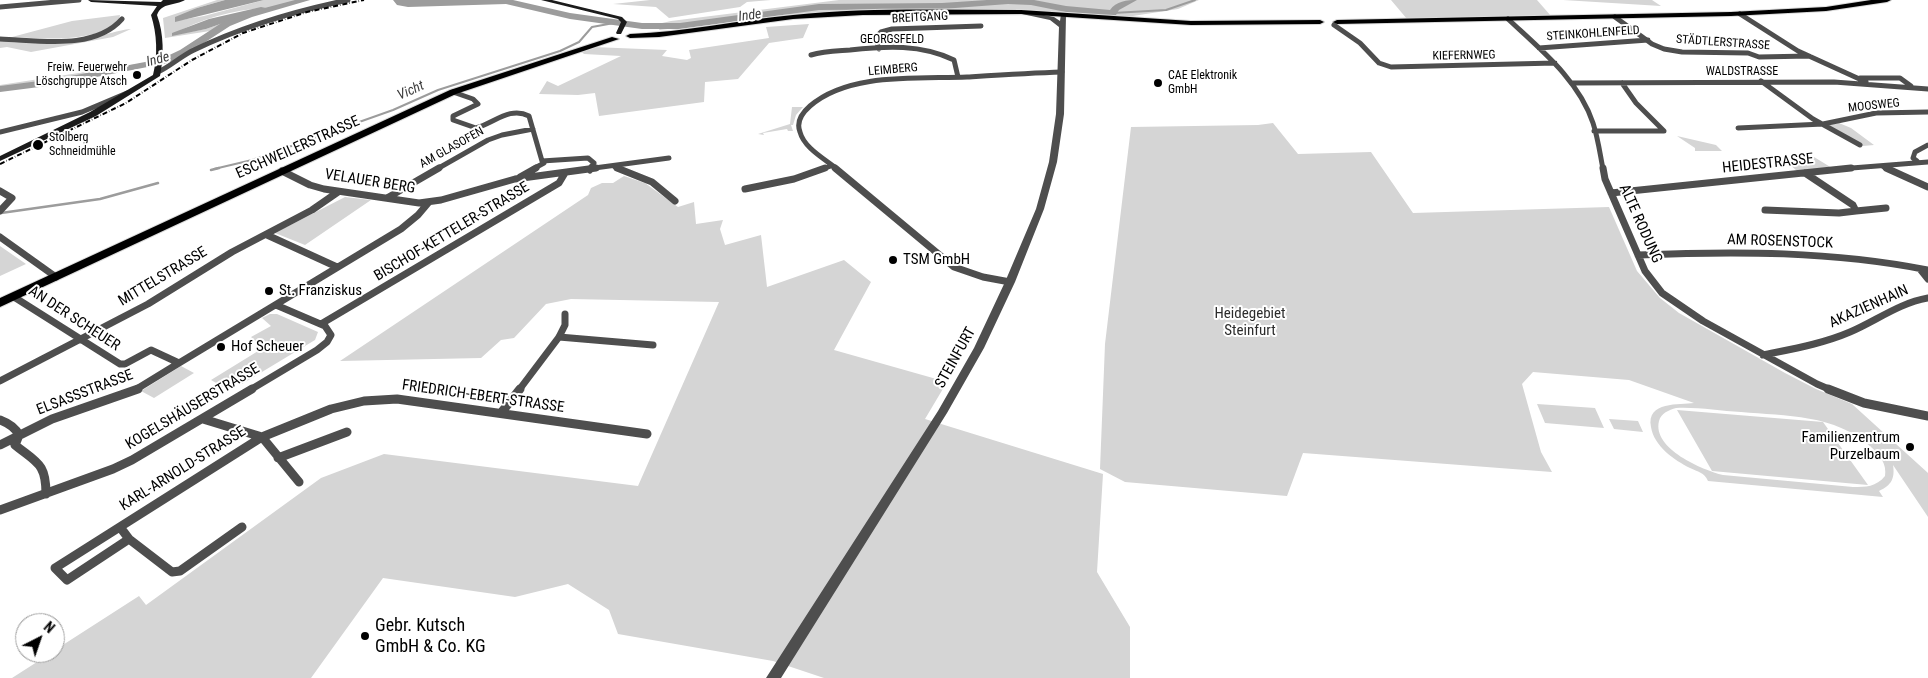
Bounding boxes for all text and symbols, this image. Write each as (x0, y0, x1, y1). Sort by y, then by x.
water label: Inde (737, 6, 763, 26)
street label: BREITGANG (891, 9, 949, 27)
street label: STEINKOHLENFELD (1546, 24, 1640, 44)
street label: GEORGSFELD (860, 33, 924, 47)
street label: STÄDTLERSTRASSE (1676, 33, 1770, 53)
street label: KIEFERNWEG (1432, 48, 1496, 64)
water label: Inde (145, 49, 171, 71)
place label: Freiw. Feuerwehr Löschgruppe Atsch (36, 61, 127, 89)
street label: LEIMBERG (868, 61, 918, 79)
street label: WALDSTRASSE (1706, 65, 1778, 79)
marker: Freiw. Feuerwehr Löschgruppe Atsch (131, 69, 143, 81)
place label: CAE Elektronik GmbH (1168, 69, 1237, 97)
marker: CAE Elektronik GmbH (1152, 77, 1164, 89)
water label: Vicht (395, 78, 427, 104)
street label: MOOSWEG (1847, 96, 1901, 116)
street label: ESCHWEILERSTRASSE (233, 113, 363, 183)
street label: AM GLASOFEN (417, 124, 487, 172)
place label: Stolberg Schneidmühle (49, 131, 116, 159)
marker: Stolberg Schneidmühle (31, 138, 45, 152)
street label: HEIDESTRASSE (1721, 150, 1815, 178)
street label: VELAUER BERG (323, 166, 417, 198)
street label: BISCHOF-KETTELER-STRASSE (371, 178, 533, 286)
street label: ALTE RODUNG (1615, 182, 1665, 266)
street label: AM ROSENSTOCK (1727, 231, 1833, 253)
street label: MITTELSTRASSE (115, 243, 211, 311)
place label: TSM GmbH (903, 251, 970, 269)
marker: TSM GmbH (887, 254, 899, 266)
place label: St. Franziskus (279, 282, 362, 300)
street label: AKAZIENHAIN (1827, 282, 1911, 332)
street label: AN DER SCHEUER (25, 283, 123, 355)
marker: St. Franziskus (263, 285, 275, 297)
park label: Heidegebiet Steinfurt (1215, 305, 1285, 340)
street label: STEINFURT (932, 324, 980, 392)
place label: Hof Scheuer (231, 338, 304, 356)
marker: Hof Scheuer (215, 341, 227, 353)
street label: KOGELSHÄUSERSTRASSE (123, 360, 263, 454)
street label: ELSASSSTRASSE (34, 366, 136, 420)
street label: FRIEDRICH-EBERT-STRASSE (401, 377, 565, 417)
street label: KARL-ARNOLD-STRASSE (117, 423, 249, 515)
place label: Familienzentrum Purzelbaum (1802, 429, 1900, 464)
marker: Familienzentrum Purzelbaum (1904, 441, 1916, 453)
north arrow (15, 613, 65, 663)
place label: Gebr. Kutsch GmbH & Co. KG (375, 615, 486, 658)
text: N (41, 619, 58, 636)
marker: Gebr. Kutsch GmbH & Co. KG (359, 630, 371, 642)

